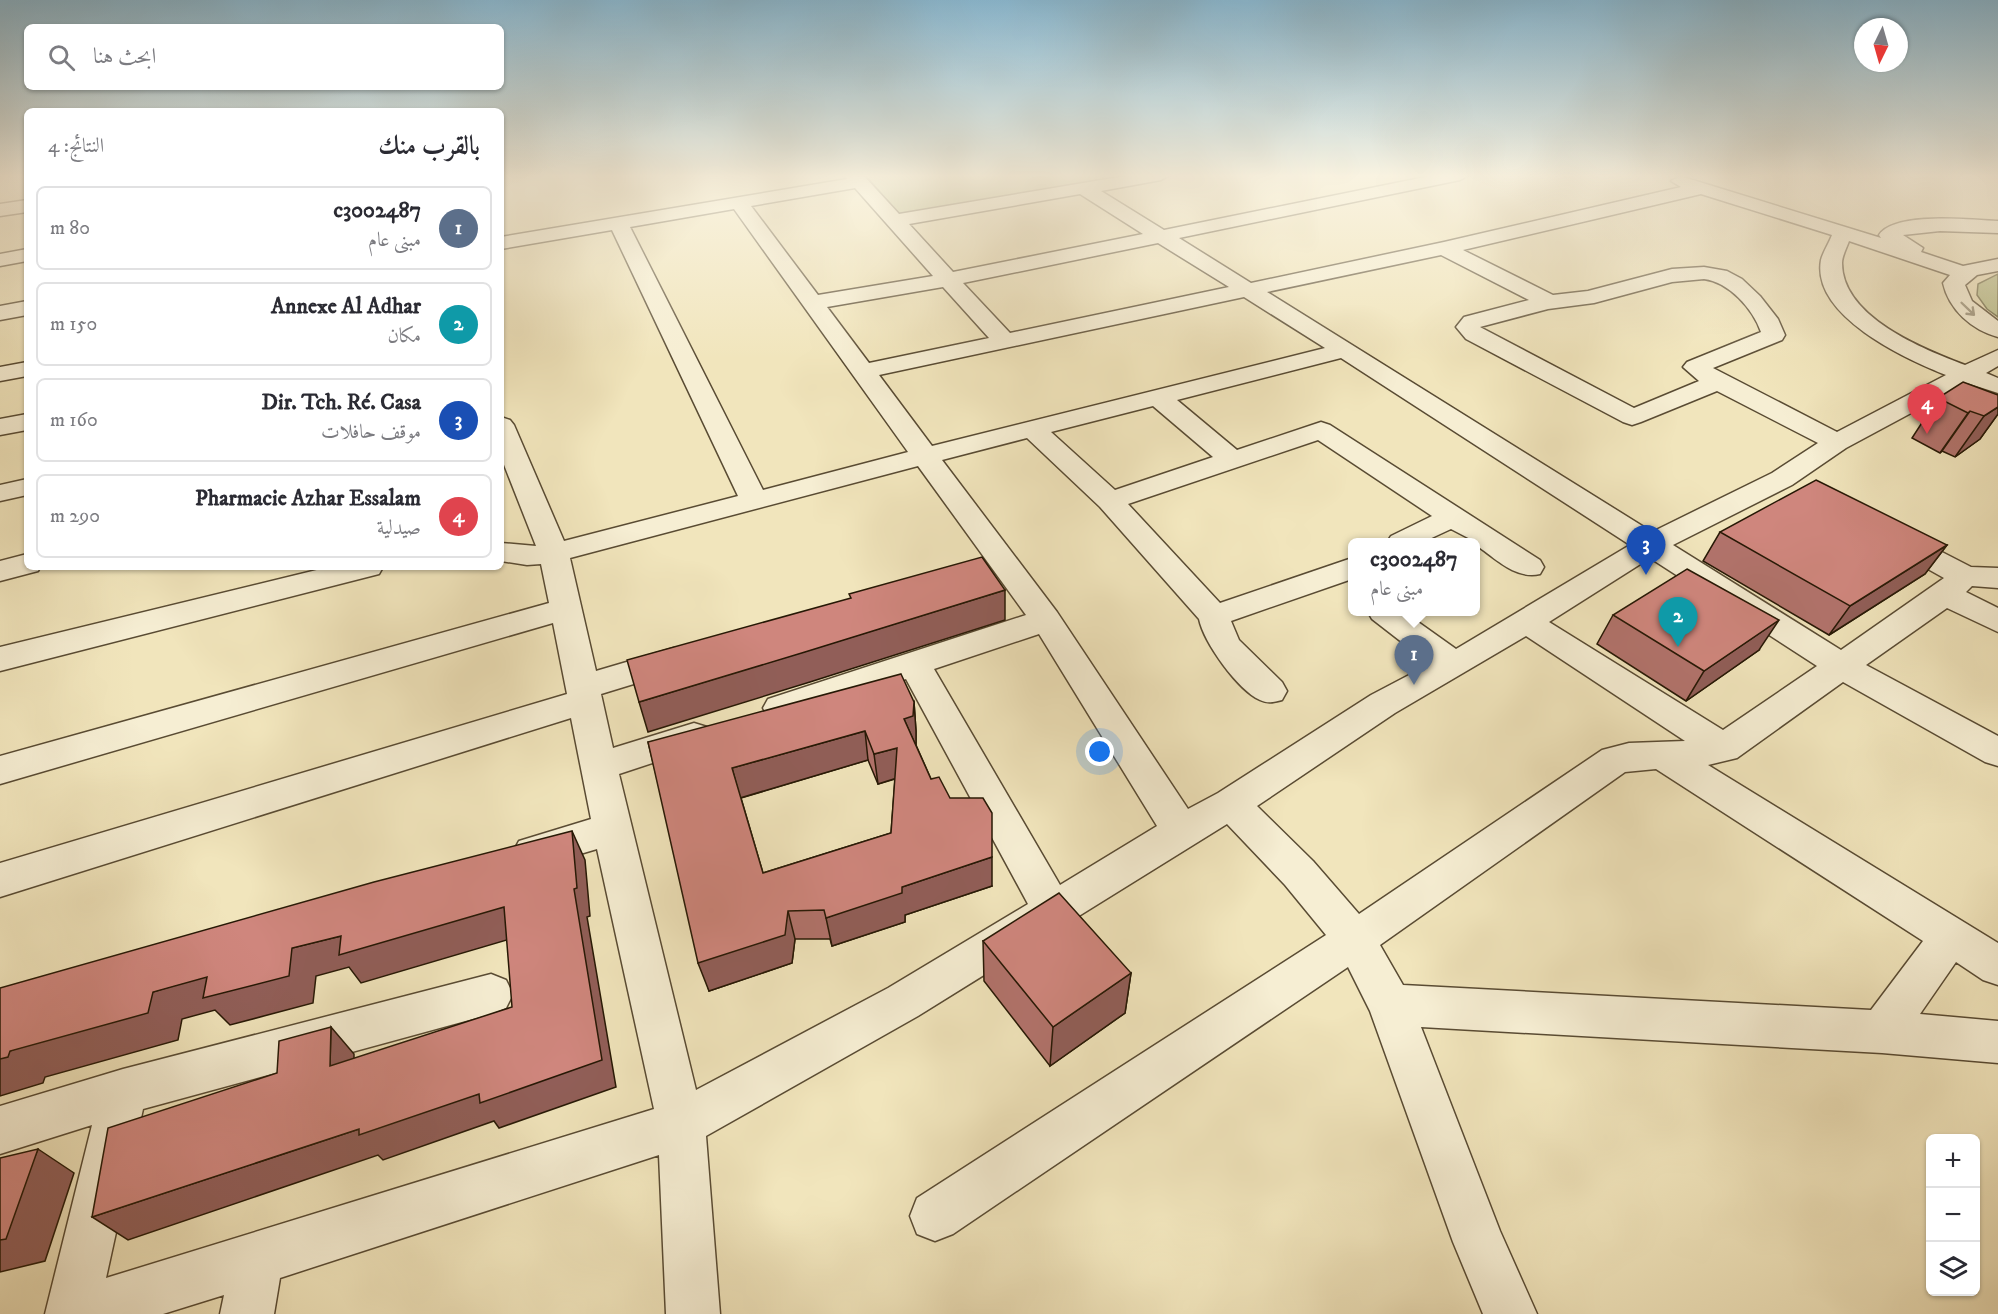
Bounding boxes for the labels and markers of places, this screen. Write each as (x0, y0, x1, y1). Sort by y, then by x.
pin: 4 (1908, 384, 1946, 434)
pin: 3 (1626, 526, 1666, 575)
pin: 2 (1658, 598, 1698, 647)
pin: 1 (1394, 636, 1434, 685)

